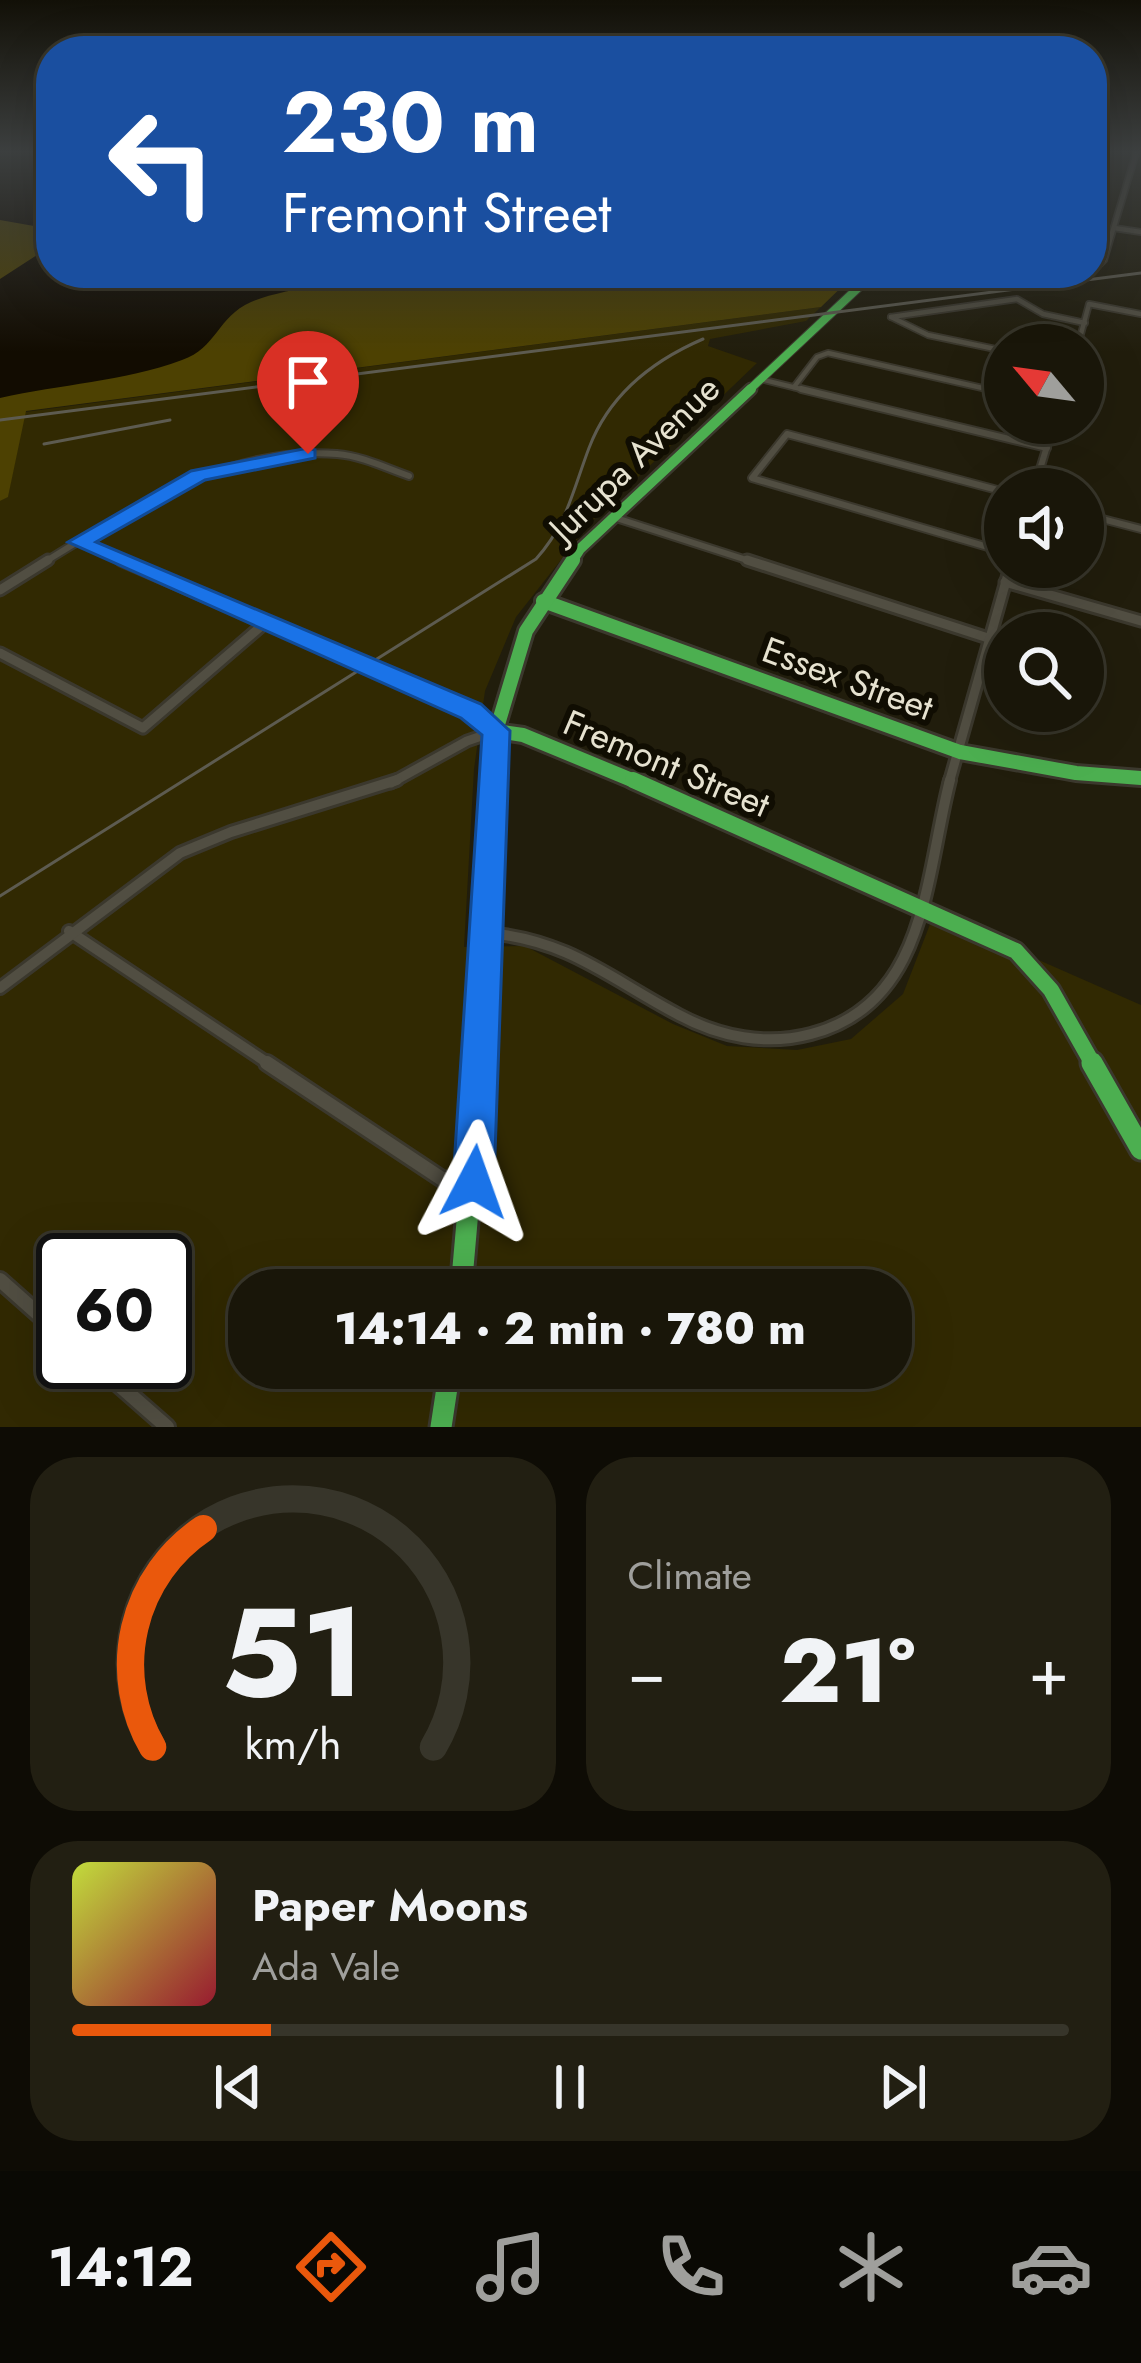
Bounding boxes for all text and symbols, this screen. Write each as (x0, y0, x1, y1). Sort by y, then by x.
text: 230 m (282, 62, 539, 184)
icon: left (84, 84, 240, 240)
text: Fremont Street (282, 174, 611, 252)
north arrow (984, 324, 1104, 444)
map controls (984, 324, 1104, 732)
pin (257, 331, 359, 454)
icon: arrive (275, 349, 341, 415)
street label: Jurupa Avenue (534, 363, 731, 556)
button: sound (984, 468, 1104, 588)
button: search (984, 612, 1104, 732)
street label: Essex Street (755, 623, 941, 733)
street label: Fremont Street (556, 696, 779, 830)
position arrow (411, 1119, 537, 1245)
speed limit sign: 60 (36, 1233, 192, 1389)
text: 14:14 · 2 min · 780 m (334, 1296, 806, 1361)
text: Climate (628, 1547, 752, 1604)
text: 51 (221, 1562, 365, 1743)
text: 21° (779, 1606, 915, 1736)
text: − (628, 1624, 666, 1720)
text: + (1028, 1624, 1069, 1720)
text: km/h (244, 1713, 341, 1775)
text: Paper Moons (252, 1873, 528, 1938)
text: Ada Vale (252, 1938, 400, 1995)
icon: previous (205, 2054, 271, 2120)
icon: pause (537, 2054, 603, 2120)
icon: next (870, 2054, 936, 2120)
icon: directions (289, 2225, 373, 2309)
icon: music (469, 2225, 553, 2309)
icon: phone (649, 2225, 733, 2309)
icon: climate (829, 2225, 913, 2309)
icon: car (1009, 2225, 1093, 2309)
text: 14:12 (48, 2228, 193, 2306)

